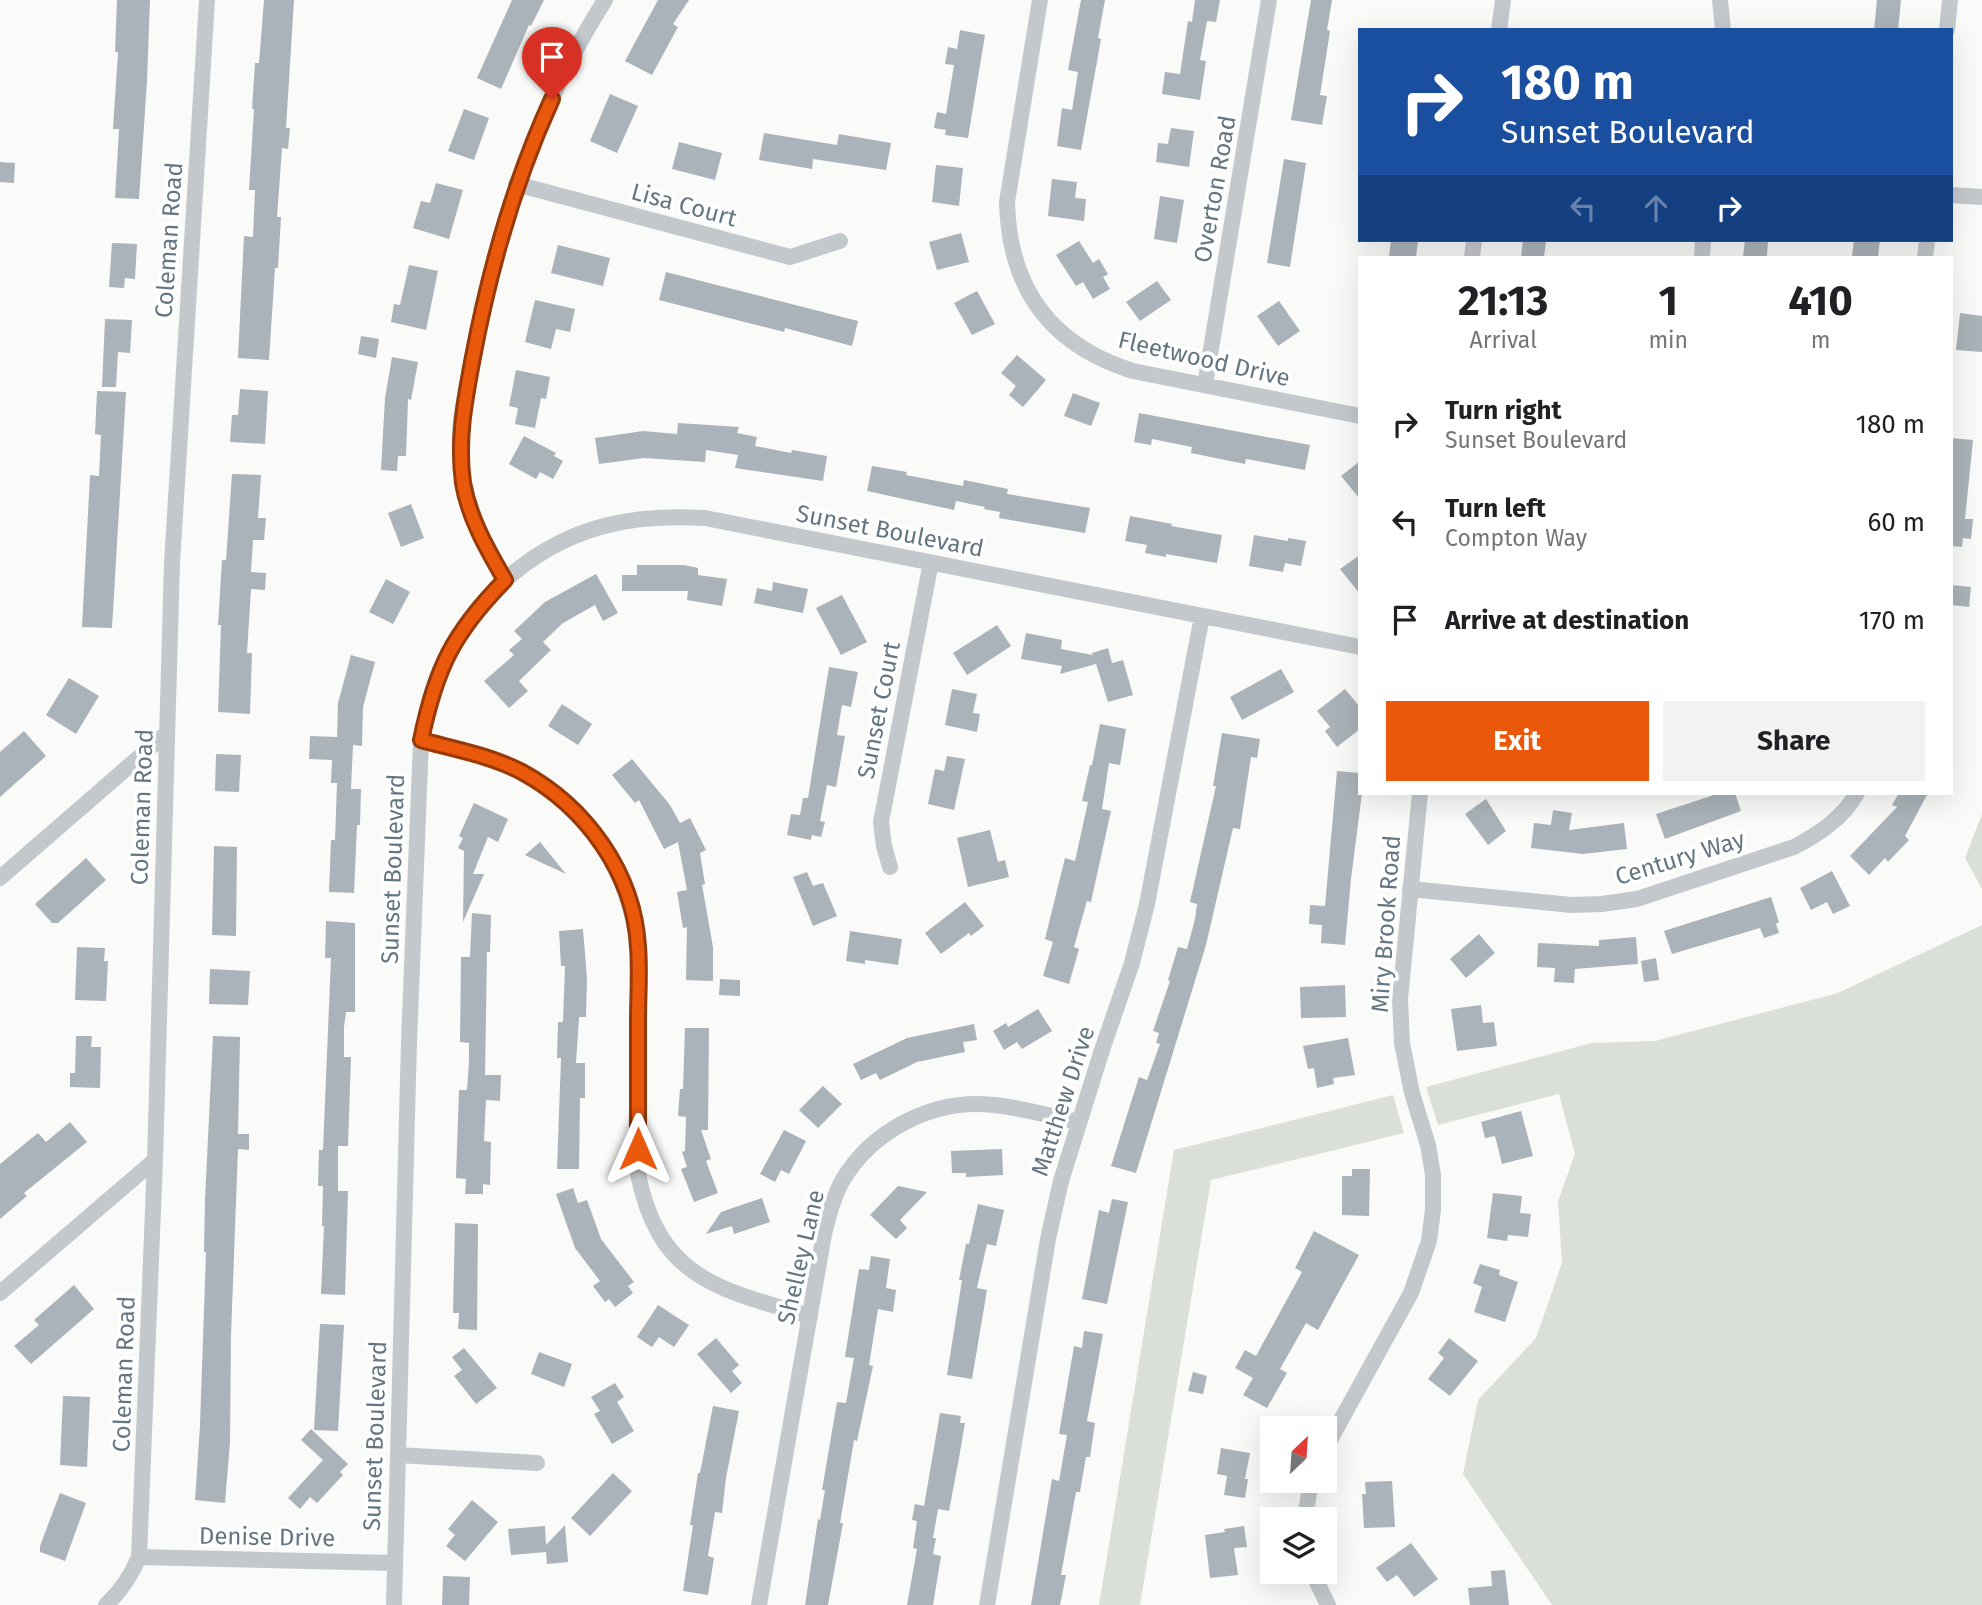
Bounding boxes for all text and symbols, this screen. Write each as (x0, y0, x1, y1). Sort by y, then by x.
pin (522, 27, 582, 99)
icon: arrive (533, 38, 571, 76)
text: 180 m (1501, 53, 1634, 112)
icon: right (1386, 56, 1477, 147)
street label: Overton Road (1188, 113, 1242, 265)
text: Sunset Boulevard (1501, 113, 1755, 151)
street label: Coleman Road (150, 161, 188, 319)
street label: Lisa Court (628, 178, 740, 233)
icon: left (1564, 189, 1602, 227)
icon: ahead (1637, 189, 1675, 227)
icon: right (1710, 189, 1748, 227)
text: 21:13 (1458, 276, 1548, 326)
text: 1 (1658, 276, 1678, 326)
text: 410 (1788, 276, 1853, 326)
street label: Fleetwood Drive (1115, 326, 1293, 392)
text: Arrival (1470, 326, 1537, 354)
text: min (1648, 326, 1688, 354)
text: m (1811, 326, 1830, 354)
text: Turn right (1445, 395, 1562, 426)
icon: right (1386, 405, 1424, 443)
text: 180 m (1856, 409, 1925, 440)
text: Sunset Boulevard (1445, 426, 1627, 454)
text: Turn left (1445, 493, 1546, 524)
street label: Sunset Boulevard (794, 499, 986, 563)
icon: left (1386, 503, 1424, 541)
text: 60 m (1867, 507, 1925, 538)
text: Compton Way (1445, 524, 1587, 552)
icon: arrive (1386, 601, 1424, 639)
text: Arrive at destination (1445, 605, 1689, 636)
text: 170 m (1859, 605, 1925, 636)
street label: Sunset Court (852, 639, 906, 781)
button: Exit (1386, 701, 1649, 781)
button: Share (1663, 701, 1925, 781)
street label: Coleman Road (125, 728, 159, 886)
street label: Sunset Boulevard (376, 773, 410, 965)
street label: Century Way (1612, 825, 1748, 891)
street label: Miry Brook Road (1366, 834, 1406, 1014)
street label: Matthew Drive (1026, 1022, 1100, 1180)
position arrow (601, 1112, 675, 1186)
street label: Shelley Lane (772, 1187, 830, 1327)
street label: Coleman Road (107, 1295, 141, 1453)
street label: Sunset Boulevard (358, 1340, 392, 1532)
north arrow (1260, 1416, 1337, 1493)
map controls (1260, 1416, 1337, 1584)
button: layers (1260, 1507, 1337, 1584)
street label: Denise Drive (199, 1522, 335, 1552)

